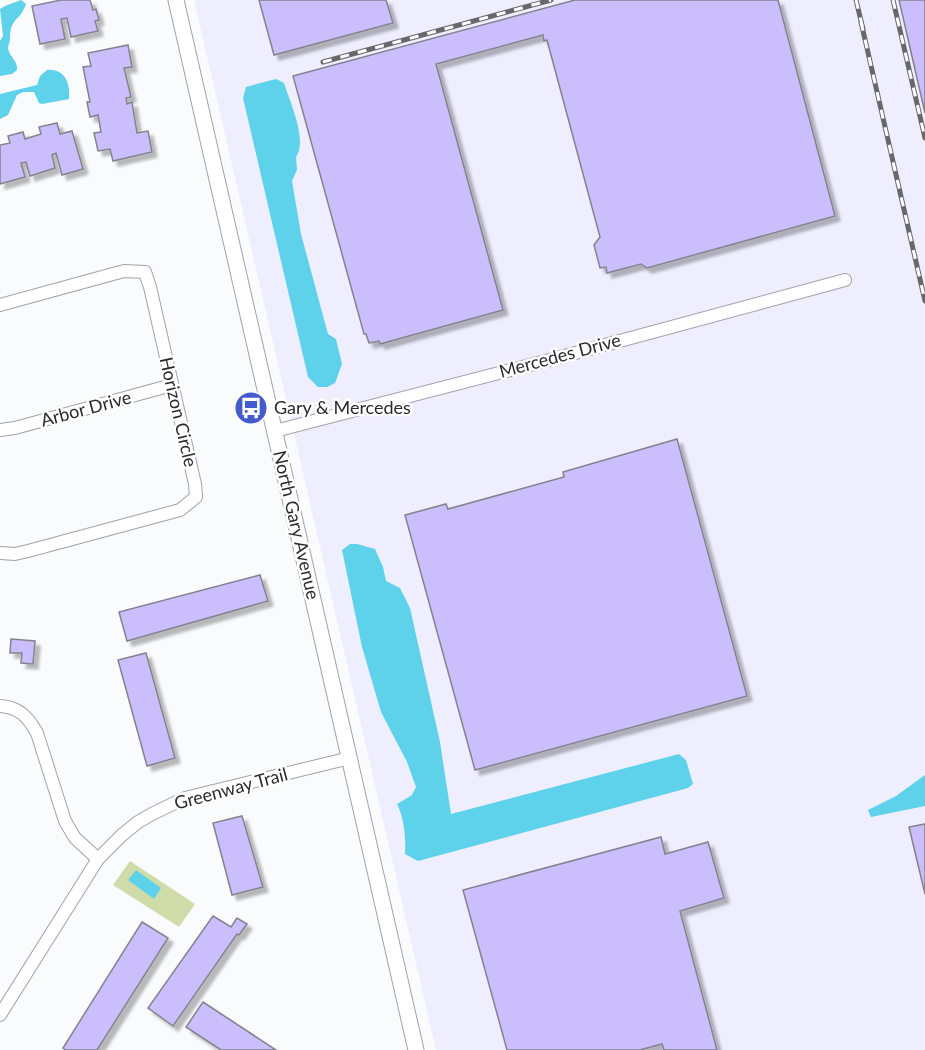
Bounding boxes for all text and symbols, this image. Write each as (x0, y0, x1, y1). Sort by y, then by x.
street label: Mercedes Drive (497, 328, 623, 382)
street label: Horizon Circle (156, 355, 202, 469)
street label: Arbor Drive (38, 385, 133, 431)
bus stop icon: Gary & Mercedes (233, 390, 269, 426)
place label: Gary & Mercedes (274, 396, 411, 418)
street label: North Gary Avenue (269, 448, 325, 601)
street label: Greenway Trail (172, 762, 290, 814)

